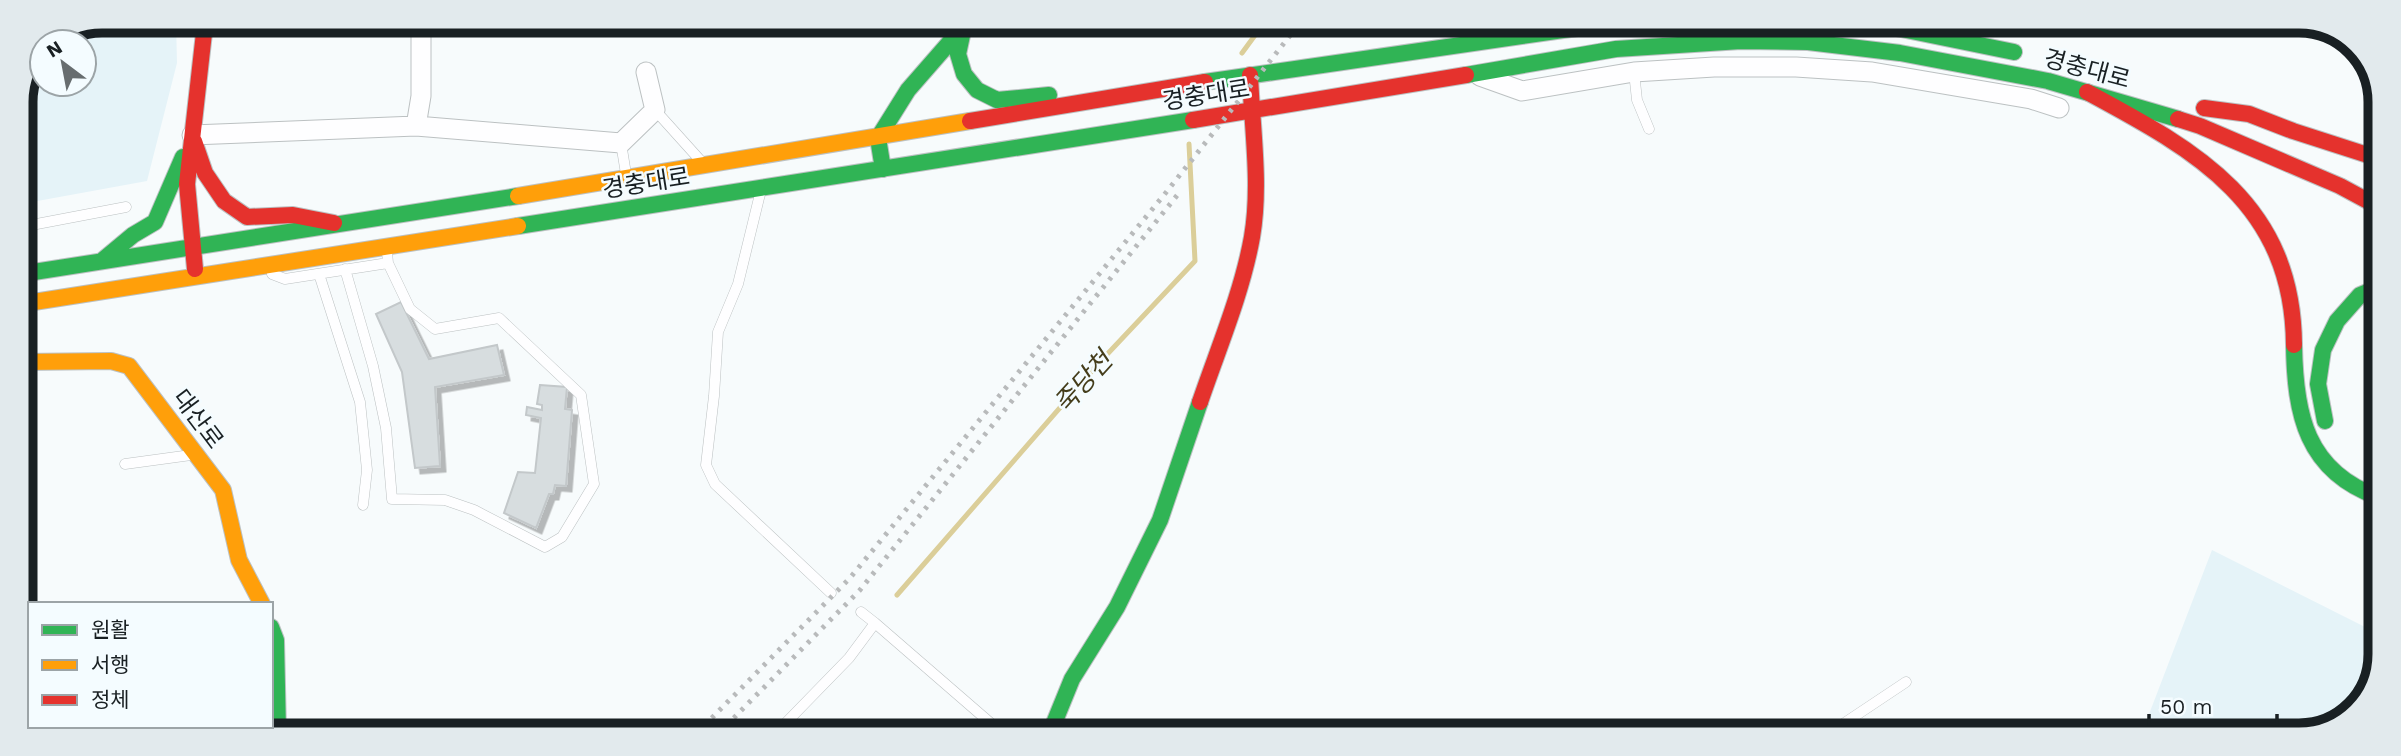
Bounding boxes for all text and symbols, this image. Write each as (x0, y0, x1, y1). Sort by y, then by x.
north arrow (28, 28, 98, 98)
text: N (42, 36, 66, 62)
street label: 경충대로 (2041, 44, 2133, 94)
street label: 경충대로 (1160, 74, 1252, 116)
street label: 경충대로 (600, 162, 692, 204)
water label: 죽당천 (1048, 343, 1120, 419)
street label: 대산로 (167, 384, 229, 454)
legend (28, 602, 273, 728)
text: 원활 (91, 617, 130, 642)
text: 서행 (91, 652, 130, 677)
scale bar (2149, 682, 2277, 726)
text: 정체 (91, 687, 130, 712)
text: 50 m (2160, 694, 2212, 719)

